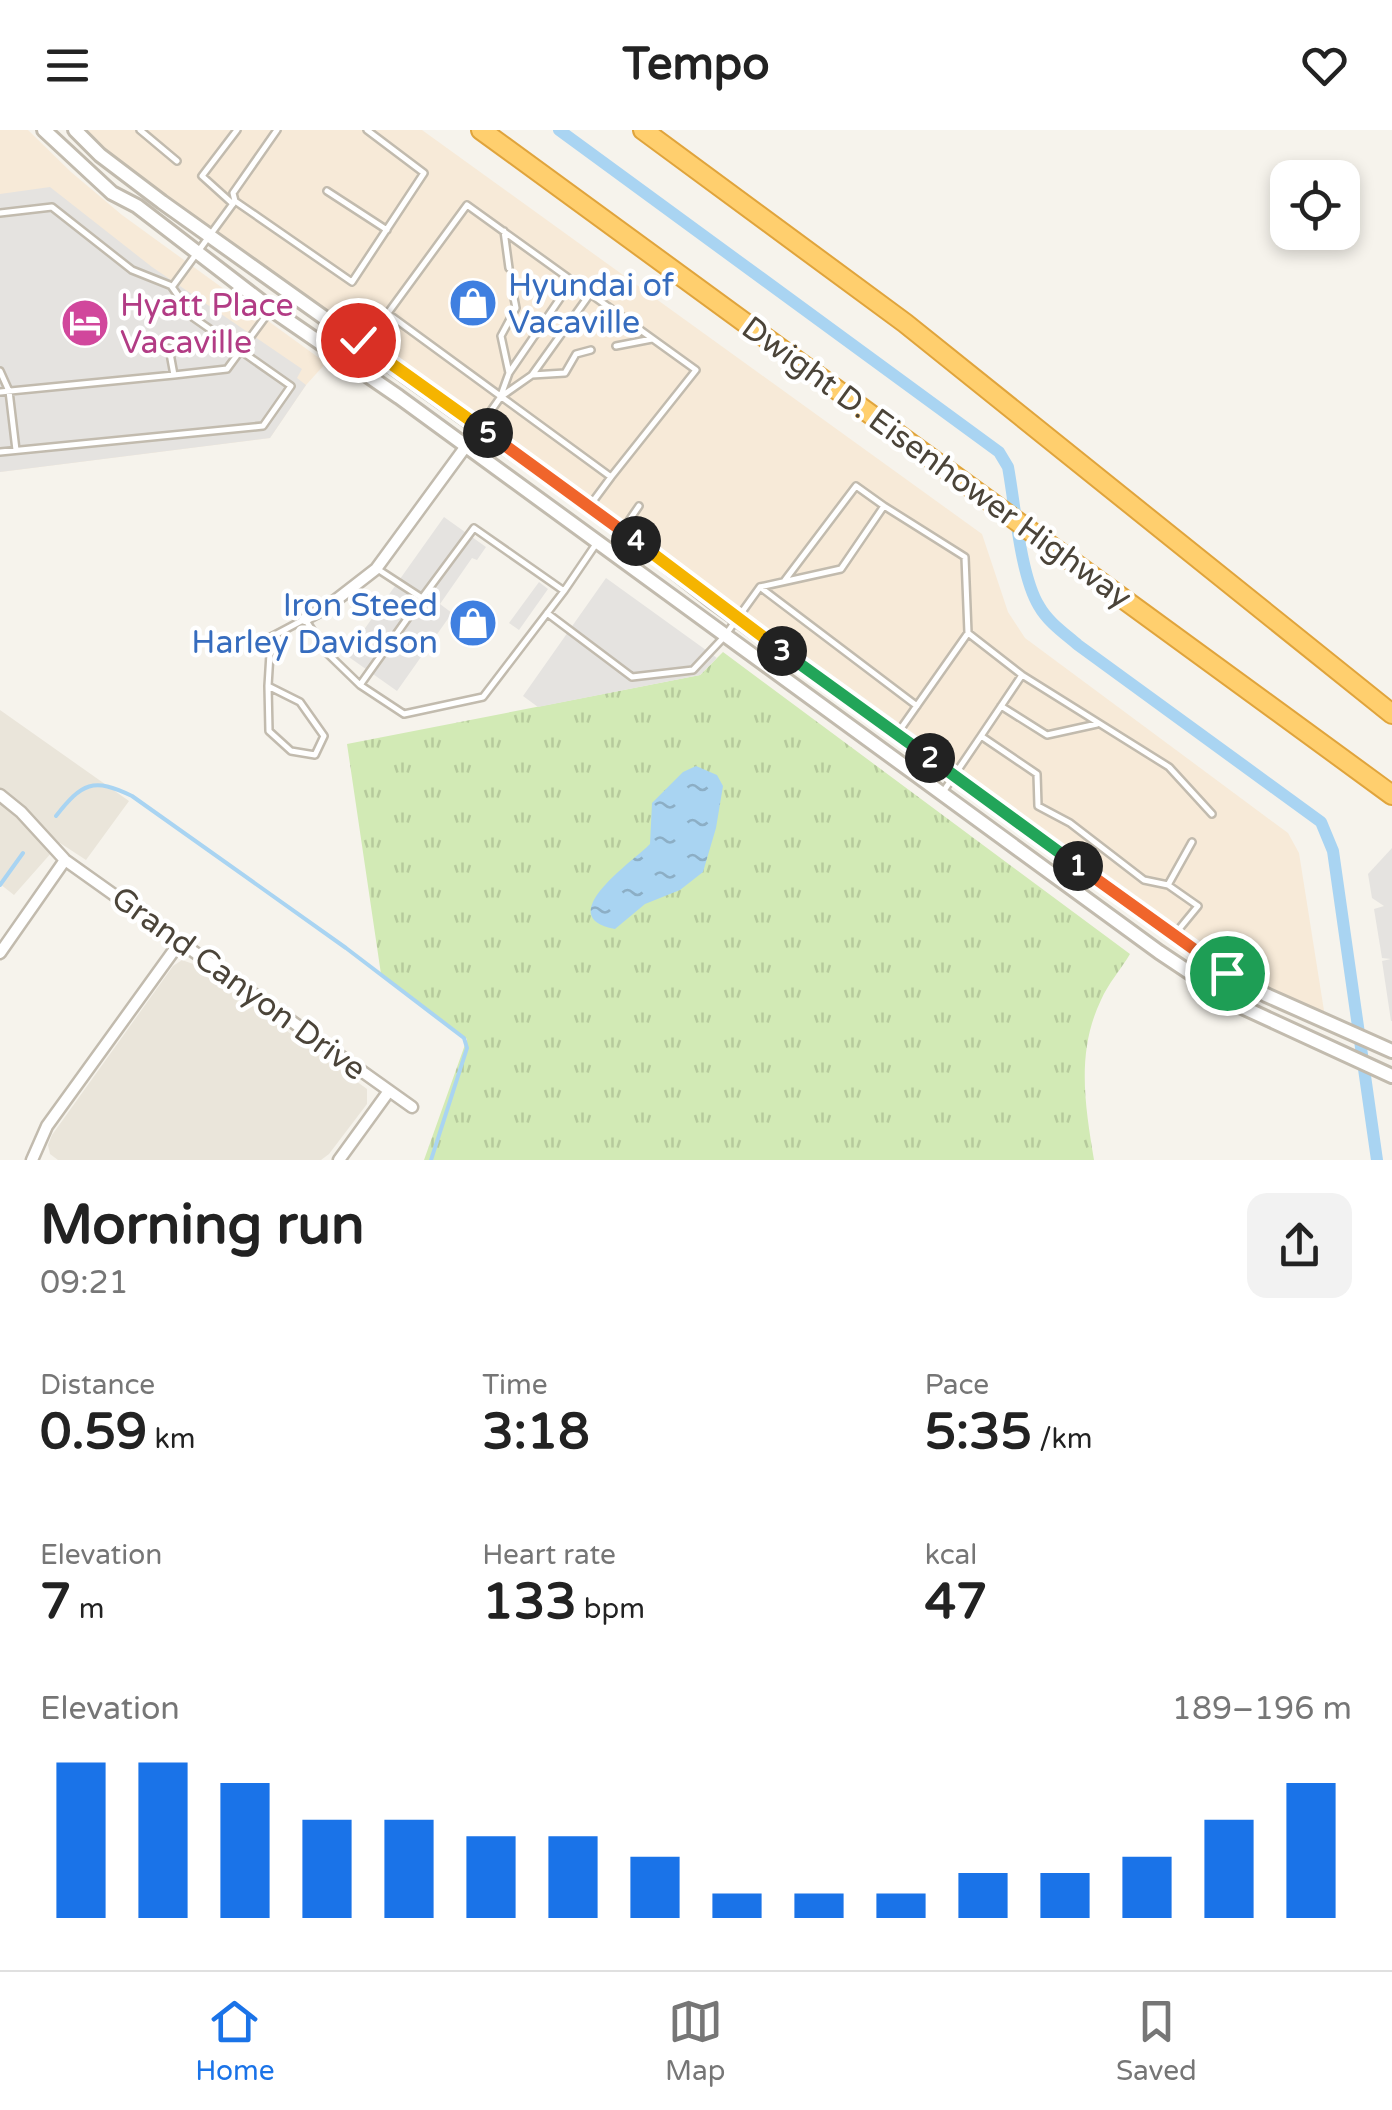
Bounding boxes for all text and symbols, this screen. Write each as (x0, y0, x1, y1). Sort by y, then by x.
icon: menu (40, 38, 95, 93)
text: Tempo (622, 38, 770, 92)
icon: heart (1297, 38, 1352, 93)
map controls (1270, 160, 1360, 250)
button: locate (1270, 160, 1360, 250)
place label: Hyundai of Vacaville (508, 267, 675, 342)
shop icon: Hyundai of Vacaville (447, 277, 499, 329)
place label: Hyatt Place Vacaville (120, 287, 294, 362)
hotel icon: Hyatt Place Vacaville (59, 297, 111, 349)
pin (316, 298, 401, 383)
street label: Dwight D. Eisenhower Highway (734, 309, 1139, 617)
icon: check (331, 313, 386, 368)
pin: 5 (463, 408, 513, 458)
text: 5 (479, 416, 497, 450)
pin: 4 (611, 516, 661, 566)
text: 4 (627, 524, 645, 558)
place label: Iron Steed Harley Davidson (191, 587, 438, 662)
shop icon: Iron Steed Harley Davidson (447, 597, 499, 649)
pin: 3 (757, 626, 807, 676)
text: 3 (773, 634, 791, 668)
pin: 2 (905, 733, 955, 783)
text: 2 (921, 741, 939, 775)
pin: 1 (1053, 841, 1103, 891)
text: 1 (1069, 849, 1087, 883)
street label: Grand Canyon Drive (104, 879, 373, 1089)
pin (1185, 931, 1270, 1016)
icon: arrive (1200, 946, 1255, 1001)
text: Morning run (40, 1193, 365, 1259)
button: share (1247, 1193, 1352, 1298)
text: 09:21 (40, 1264, 129, 1302)
text: Distance (40, 1368, 155, 1402)
text: Time (482, 1368, 548, 1402)
text: Pace (925, 1368, 989, 1402)
text: 0.59 (40, 1402, 147, 1462)
text: 3:18 (482, 1402, 590, 1462)
text: 5:35 (925, 1402, 1032, 1462)
text: km (147, 1422, 195, 1456)
text: /km (1032, 1422, 1093, 1456)
text: Elevation (40, 1538, 162, 1572)
text: Heart rate (482, 1538, 616, 1572)
text: kcal (925, 1538, 977, 1572)
text: 7 (40, 1572, 71, 1632)
text: 133 (482, 1572, 577, 1632)
text: 47 (925, 1572, 987, 1632)
text: m (71, 1592, 104, 1626)
text: bpm (577, 1592, 645, 1626)
text: Elevation (40, 1690, 180, 1728)
text: 189–196 m (1172, 1690, 1352, 1728)
tab: Home (195, 1994, 275, 2088)
tab: Map (665, 1994, 725, 2088)
tab: Saved (1116, 1994, 1197, 2088)

